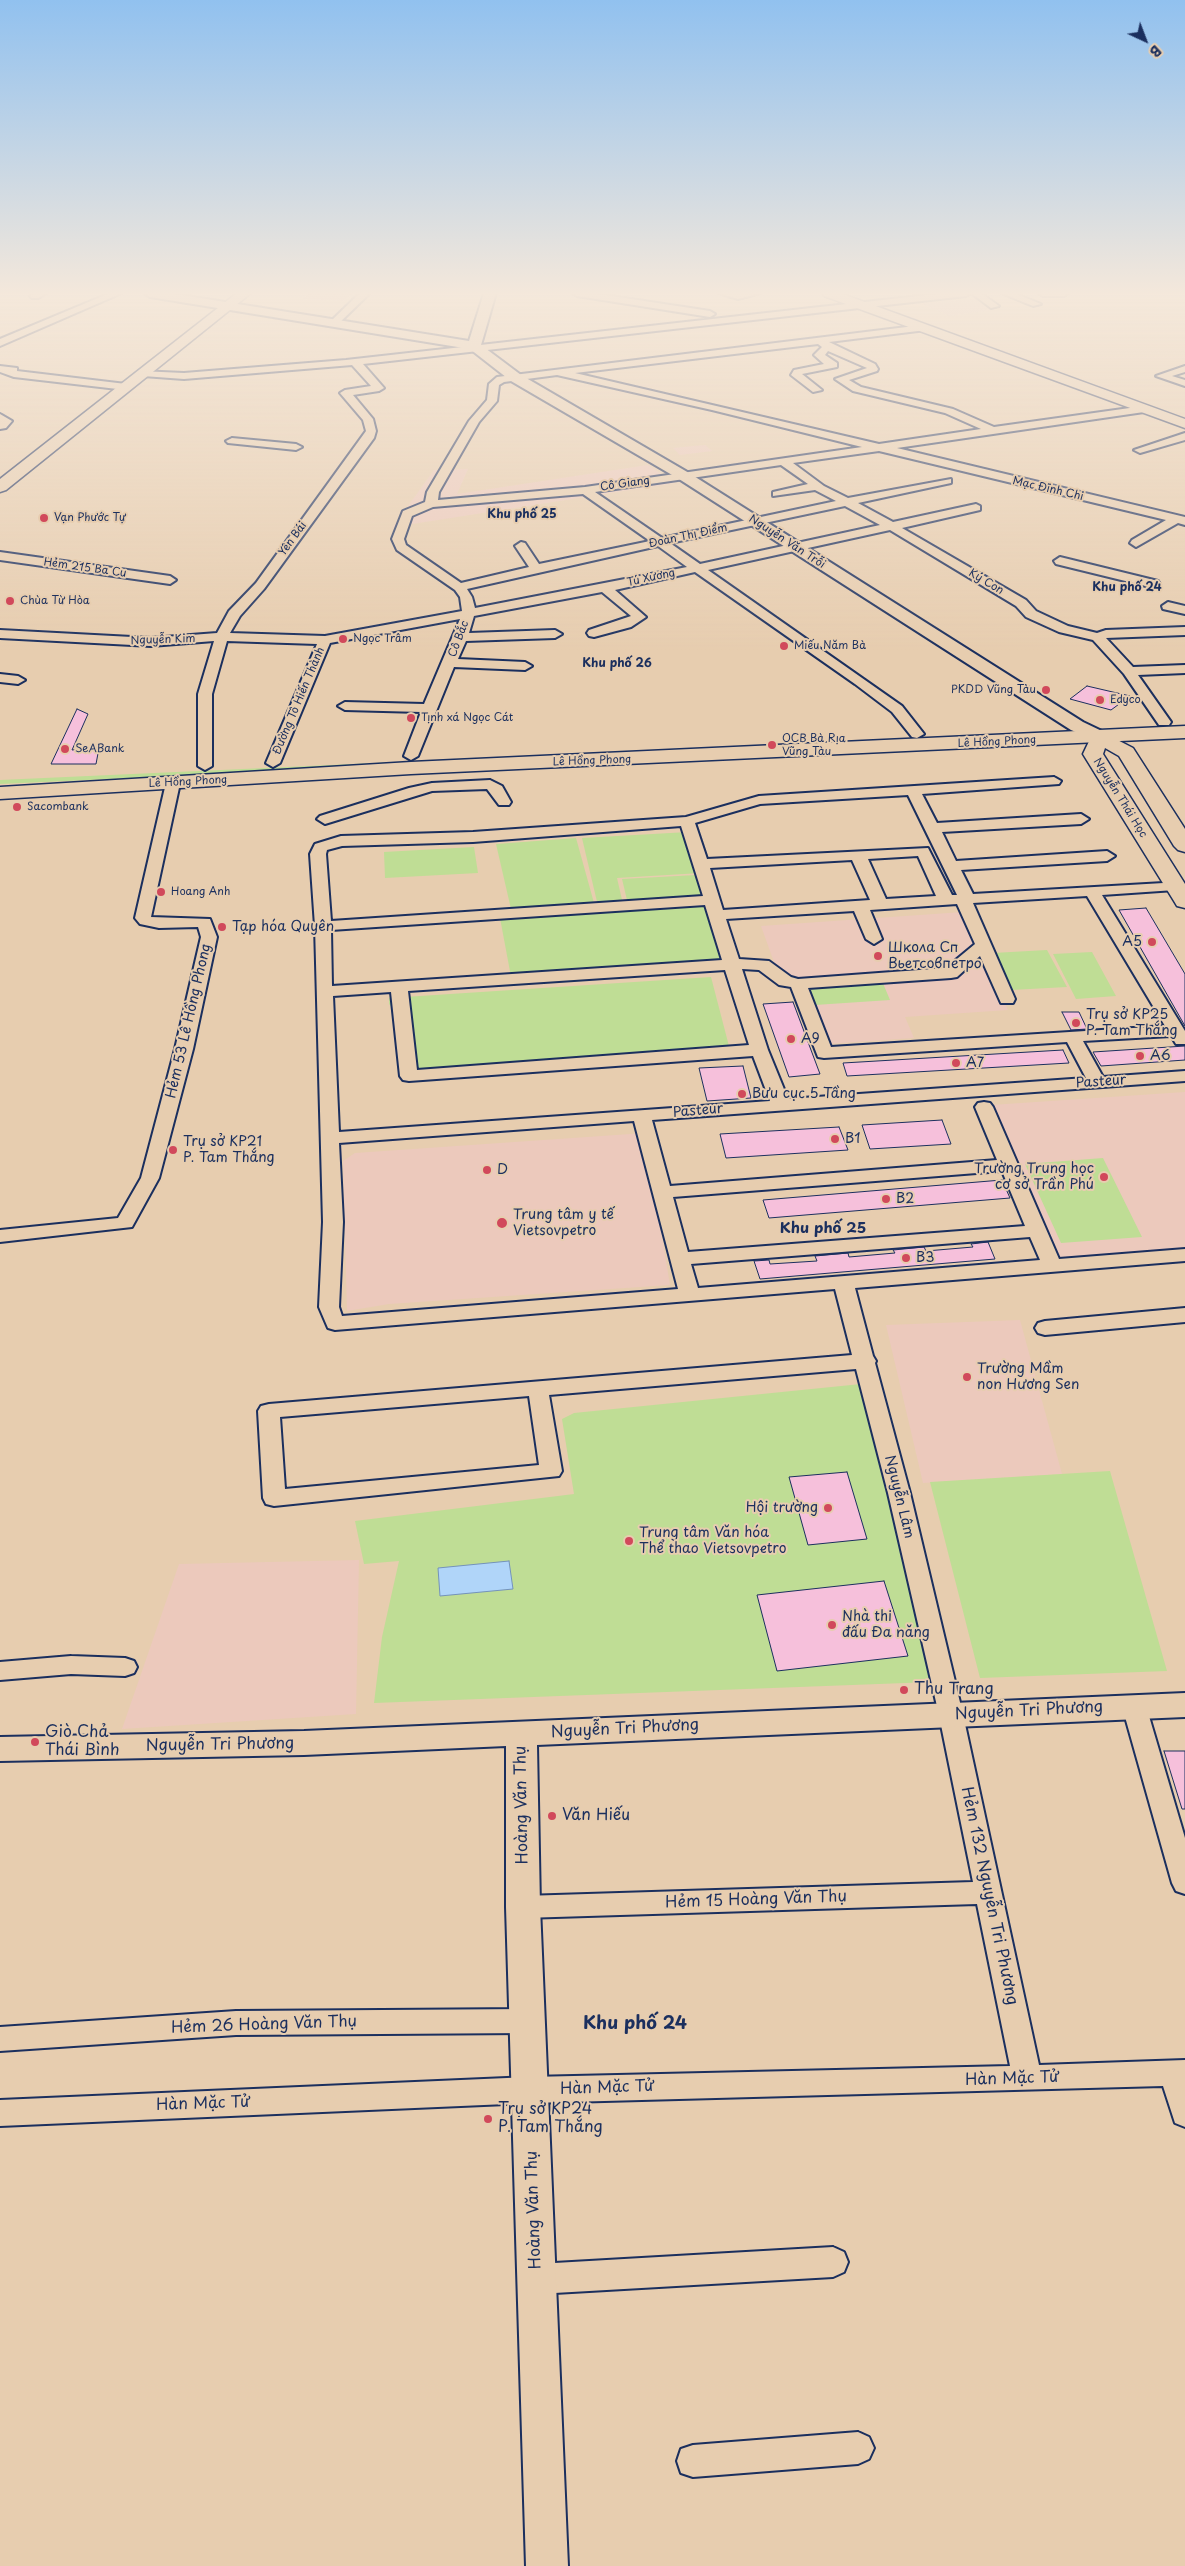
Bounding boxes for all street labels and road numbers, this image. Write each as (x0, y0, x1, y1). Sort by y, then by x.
street label: Cô Giang (599, 474, 651, 494)
street label: Mạc Đĩnh Chi (1011, 474, 1085, 504)
street label: Nguyễn Văn Trỗi (746, 512, 828, 572)
street label: Yên Bái (276, 519, 310, 559)
street label: Đoàn Thị Điểm (647, 521, 729, 551)
street label: Hẻm 215 Ba Cu (43, 556, 127, 580)
street label: Tú Xương (626, 566, 676, 590)
street label: Ký Con (966, 566, 1006, 598)
street label: Cô Bắc (446, 619, 472, 659)
street label: Nguyễn Kim (130, 632, 196, 648)
street label: Đường Tô Hiến Thành (270, 645, 328, 757)
street label: Lê Hồng Phong (957, 733, 1037, 751)
street label: Lê Hồng Phong (552, 753, 632, 769)
street label: Nguyễn Thái Học (1090, 756, 1150, 840)
street label: Lê Hồng Phong (148, 773, 228, 791)
street label: Hẻm 53 Lê Hồng Phong (163, 942, 215, 1100)
street label: Pasteur (1075, 1072, 1127, 1092)
street label: Pasteur (672, 1100, 724, 1122)
street label: Nguyễn Lâm (881, 1454, 917, 1540)
street label: Nguyễn Tri Phương (955, 1698, 1103, 1724)
street label: Nguyễn Tri Phương (551, 1716, 699, 1742)
street label: Nguyễn Tri Phương (146, 1734, 294, 1756)
street label: Hoàng Văn Thụ (511, 1746, 533, 1864)
street label: Hẻm 132 Nguyễn Tri Phương (956, 1785, 1022, 2007)
street label: Hẻm 15 Hoàng Văn Thụ (665, 1887, 847, 1913)
street label: Hẻm 26 Hoàng Văn Thụ (171, 2012, 357, 2038)
street label: Hàn Mặc Tử (965, 2068, 1059, 2090)
street label: Hàn Mặc Tử (560, 2077, 654, 2099)
street label: Hàn Mặc Tử (156, 2093, 250, 2115)
street label: Hoàng Văn Thụ (522, 2150, 546, 2270)

